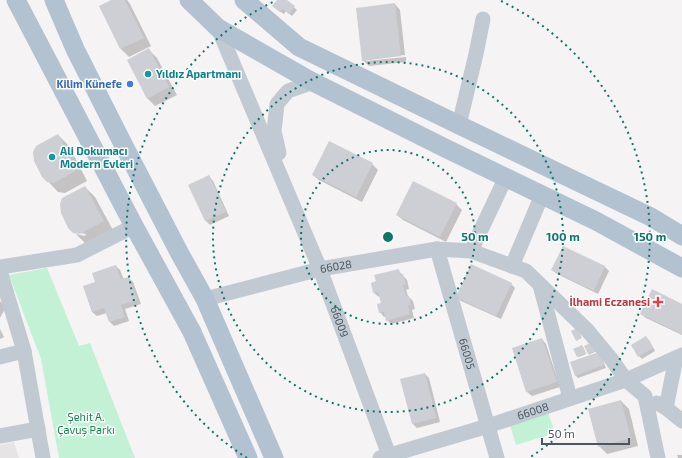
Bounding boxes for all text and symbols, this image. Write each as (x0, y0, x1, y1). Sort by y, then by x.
place label: Yıldız Apartmanı (156, 67, 241, 80)
marker: Yıldız Apartmanı (143, 69, 153, 79)
place label: Kilim Künefe (56, 77, 122, 90)
marker: Kilim Künefe (125, 79, 135, 89)
place label: Ali Dokumacı Modern Evleri (60, 144, 133, 170)
marker: Ali Dokumacı Modern Evleri (47, 152, 57, 162)
text: 50 m (461, 229, 489, 243)
text: 100 m (546, 229, 580, 243)
text: 150 m (634, 229, 666, 243)
centre of rings (381, 230, 395, 244)
street label: 66028 (319, 257, 353, 275)
place label: İlhami Eczanesi (570, 295, 650, 308)
marker: İlhami Eczanesi (653, 297, 663, 307)
street label: 66009 (328, 304, 352, 339)
street label: 66005 (457, 337, 478, 371)
street label: 66008 (515, 399, 550, 422)
park label: Şehit A. Çavuş Parkı (57, 410, 115, 437)
scale bar (542, 420, 629, 446)
text: 50 m (548, 426, 575, 440)

